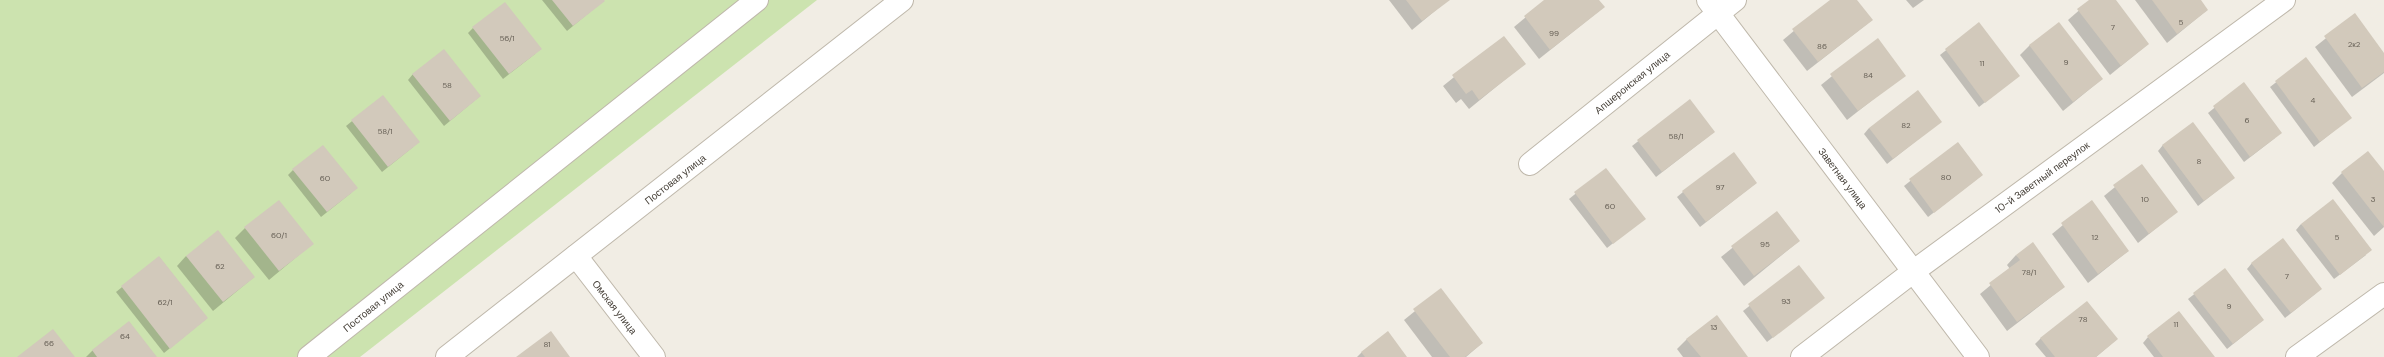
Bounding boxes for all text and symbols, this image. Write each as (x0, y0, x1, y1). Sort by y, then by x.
house number: 5 (2179, 17, 2184, 27)
house number: 7 (2111, 22, 2115, 32)
house number: 99 (1549, 28, 1559, 38)
house number: 56/1 (499, 33, 515, 43)
house number: 2к2 (2348, 39, 2361, 49)
house number: 86 (1817, 41, 1827, 51)
street label: Апшеронская улица (1592, 48, 1673, 117)
house number: 9 (2063, 57, 2069, 67)
house number: 11 (1980, 58, 1985, 68)
house number: 84 (1863, 70, 1873, 80)
house number: 58 (442, 80, 452, 90)
house number: 4 (2311, 95, 2316, 105)
house number: 6 (2244, 115, 2250, 125)
house number: 82 (1901, 120, 1911, 130)
house number: 58/1 (377, 126, 393, 136)
house number: 58/1 (1668, 131, 1684, 141)
street label: 10-й Заветный переулок (1992, 138, 2093, 216)
street label: Заветная улица (1815, 145, 1870, 212)
street label: Постовая улица (642, 151, 709, 207)
house number: 8 (2197, 156, 2202, 166)
house number: 80 (1941, 172, 1952, 182)
house number: 60 (320, 173, 331, 183)
house number: 97 (1715, 182, 1725, 192)
house number: 10 (2141, 194, 2150, 204)
house number: 3 (2371, 194, 2376, 204)
house number: 60 (1605, 201, 1616, 211)
house number: 60/1 (271, 230, 287, 240)
house number: 12 (2091, 232, 2099, 242)
house number: 5 (2335, 232, 2340, 242)
house number: 95 (1760, 239, 1770, 249)
house number: 62 (215, 261, 225, 271)
house number: 78/1 (2022, 267, 2036, 277)
house number: 7 (2285, 271, 2289, 281)
street label: Постовая улица (340, 278, 407, 335)
street label: Омская улица (589, 278, 640, 337)
house number: 93 (1781, 296, 1791, 306)
house number: 62/1 (157, 297, 173, 307)
house number: 9 (2226, 301, 2232, 311)
house number: 78 (2079, 314, 2088, 324)
house number: 11 (2174, 319, 2179, 329)
house number: 13 (1710, 322, 1718, 332)
house number: 64 (120, 331, 130, 341)
house number: 66 (44, 338, 54, 348)
house number: 81 (543, 339, 551, 349)

